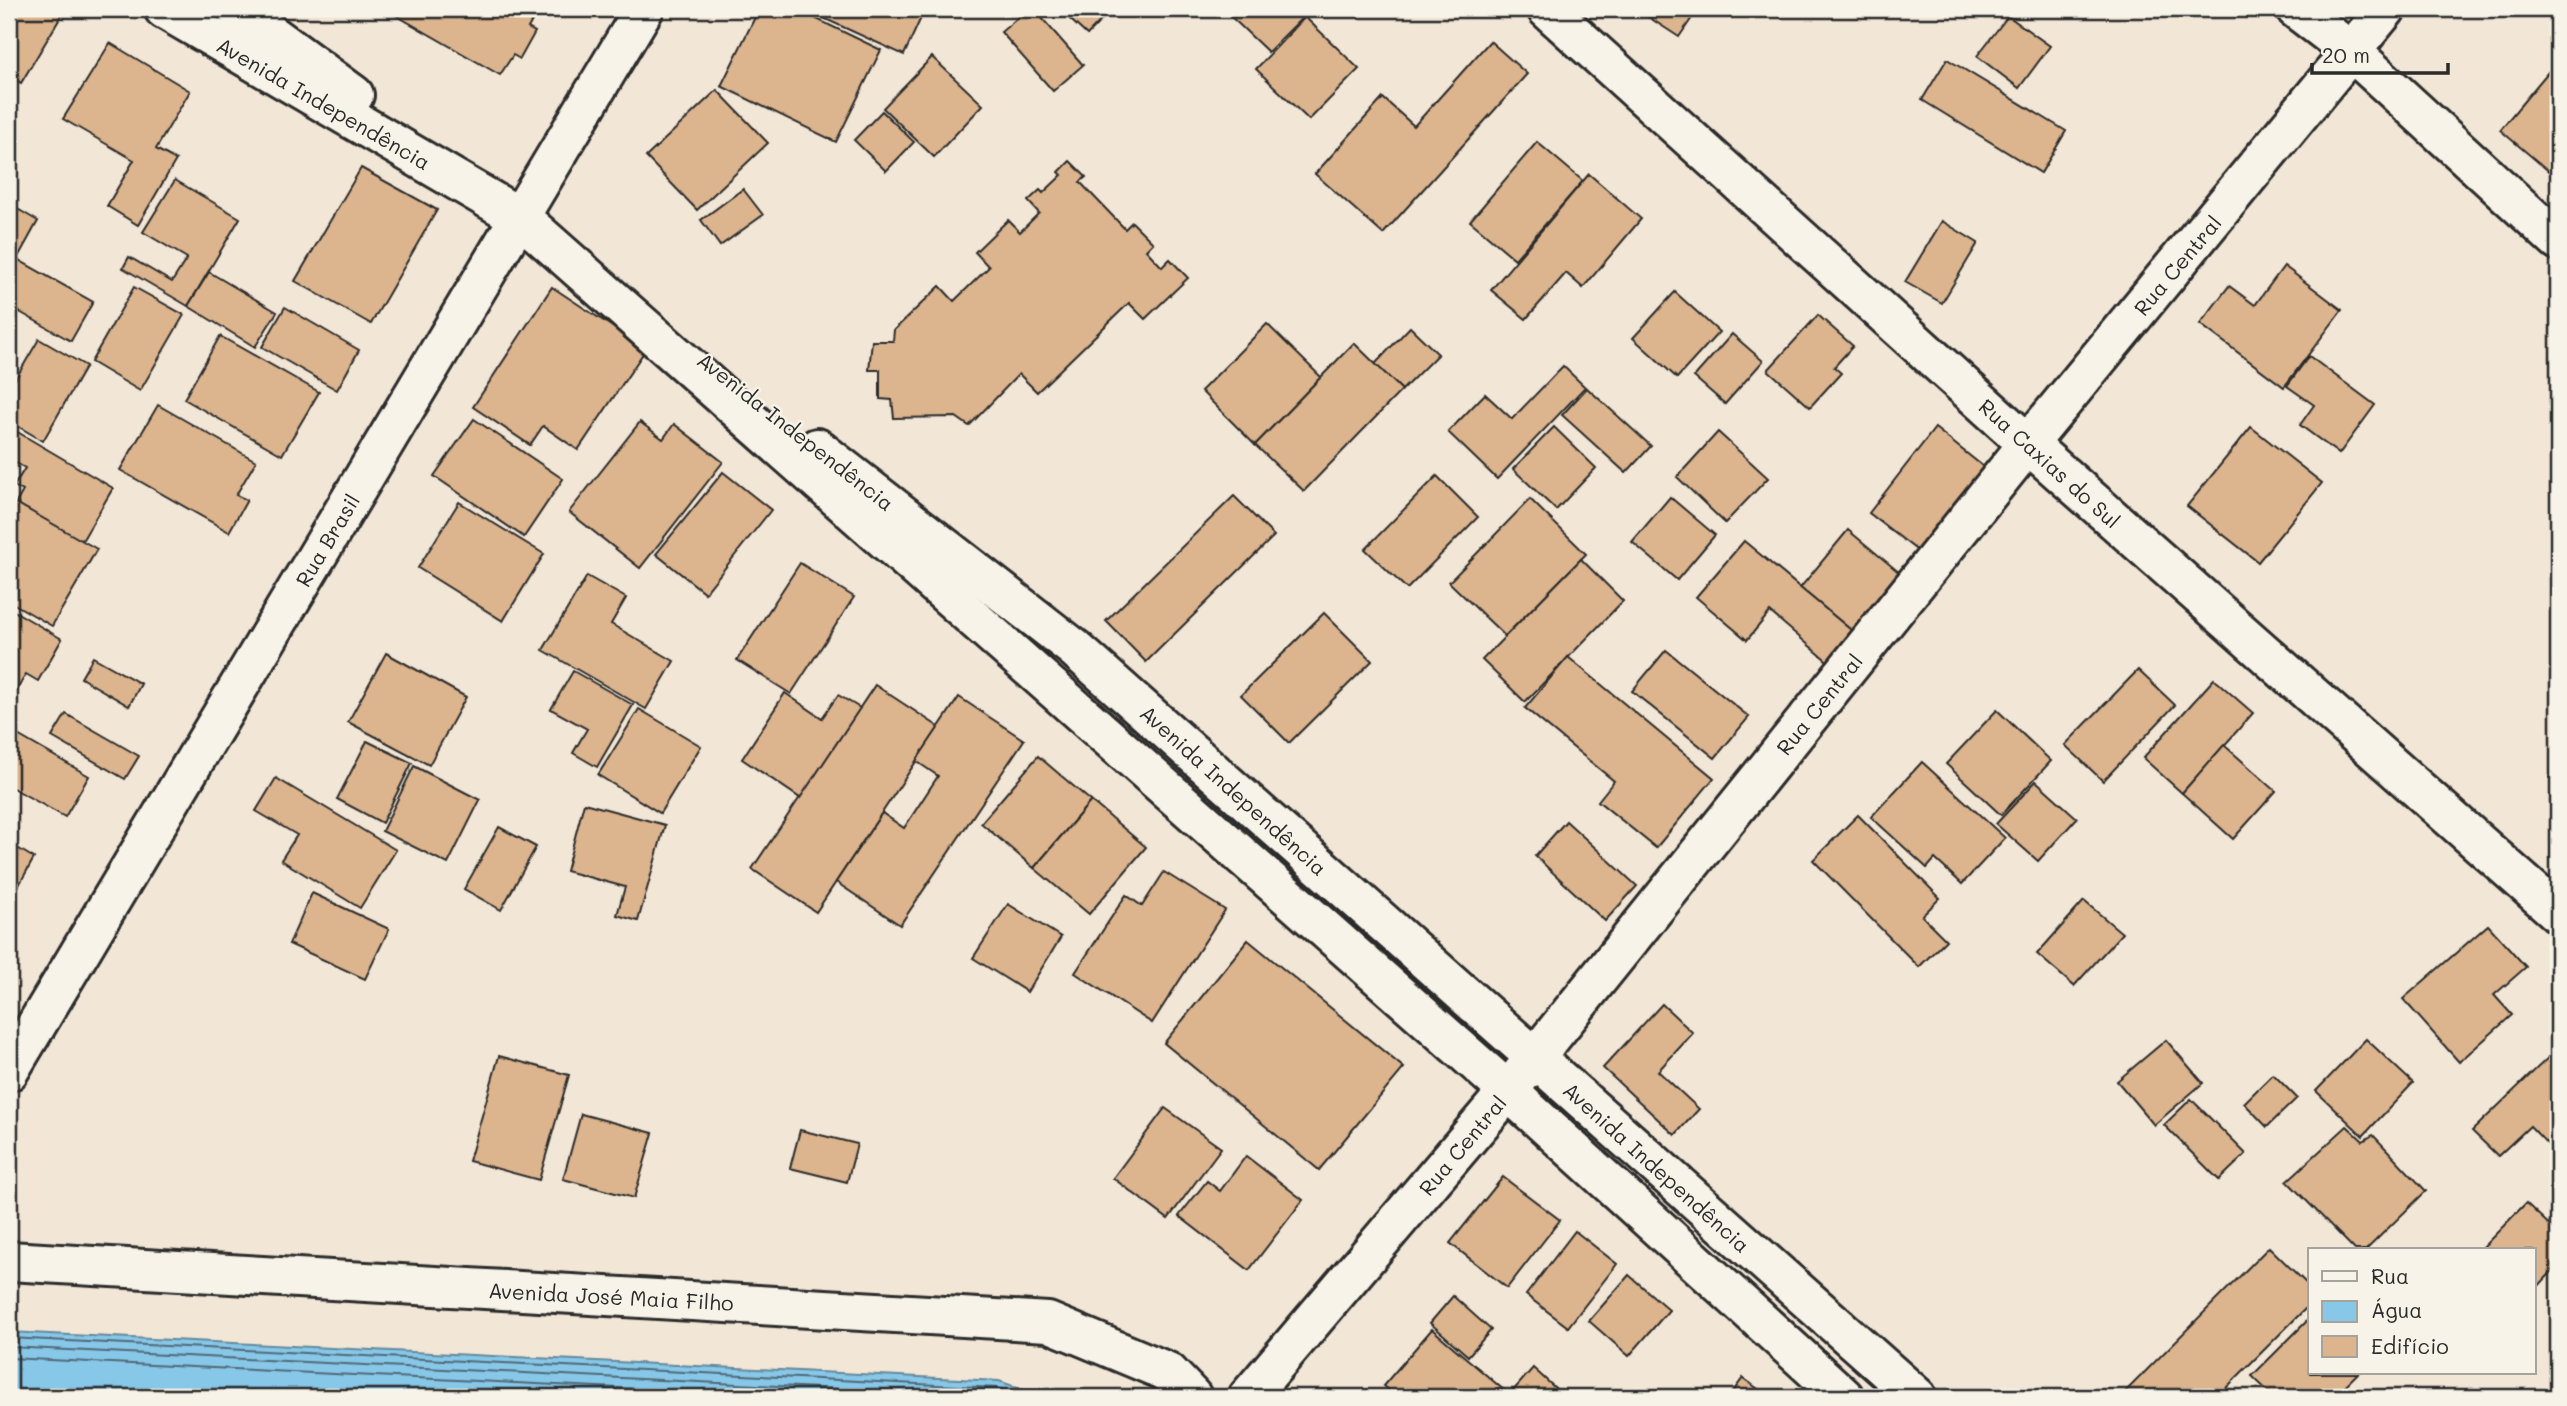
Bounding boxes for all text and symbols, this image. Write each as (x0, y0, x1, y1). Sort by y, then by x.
street label: Avenida Independência (212, 31, 436, 175)
scale bar (2312, 32, 2448, 76)
text: 20 m (2322, 41, 2370, 68)
street label: Rua Central (2127, 209, 2227, 321)
street label: Avenida Independência (692, 346, 900, 516)
street label: Rua Caxias do Sul (1974, 392, 2126, 534)
street label: Rua Brasil (289, 489, 365, 591)
street label: Rua Central (1770, 648, 1868, 760)
street label: Avenida Independência (1135, 699, 1333, 881)
street label: Avenida Independência (1558, 1076, 1756, 1258)
street label: Rua Central (1412, 1089, 1512, 1201)
legend (2308, 1248, 2536, 1374)
text: Rua (2371, 1262, 2409, 1289)
street label: Avenida José Maia Filho (488, 1276, 734, 1316)
text: Água (2371, 1296, 2422, 1323)
text: Edifício (2371, 1332, 2449, 1359)

